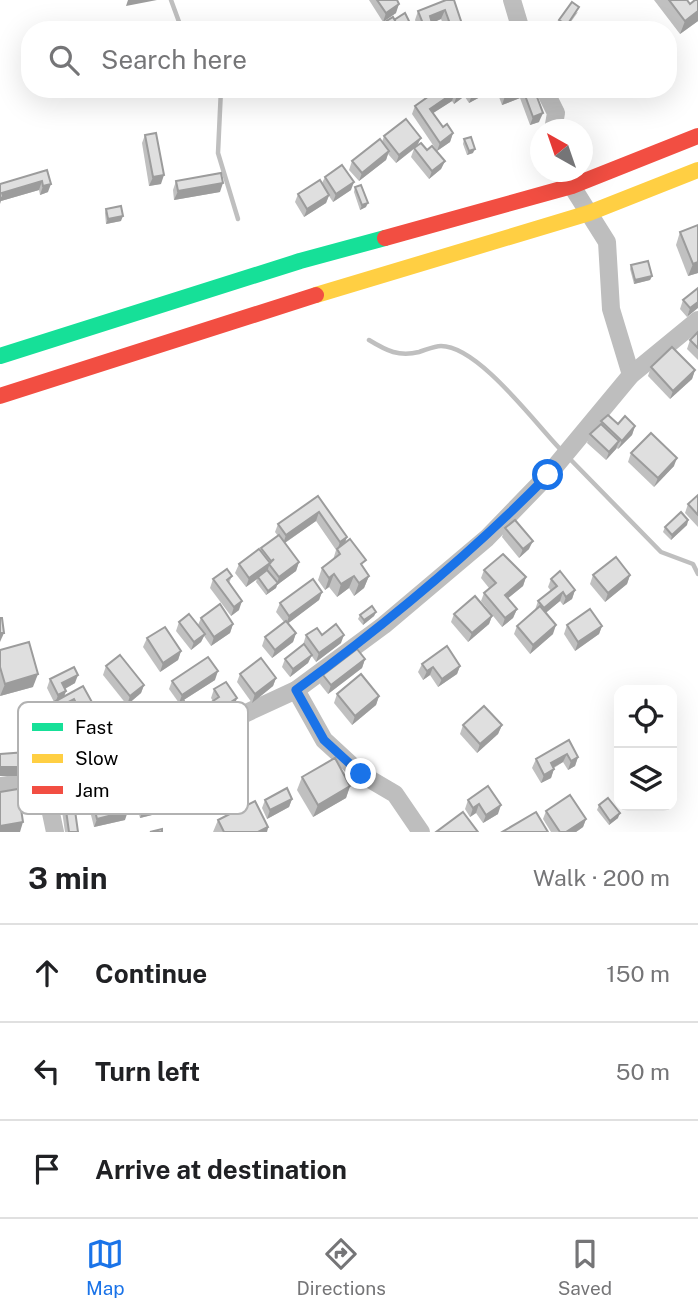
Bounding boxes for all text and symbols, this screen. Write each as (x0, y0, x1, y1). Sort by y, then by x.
search box (21, 21, 677, 98)
icon: search (45, 41, 83, 79)
text: Search here (101, 44, 247, 75)
north arrow (530, 119, 593, 182)
route start (532, 459, 563, 490)
map controls (614, 685, 677, 811)
button: locate (614, 685, 677, 748)
legend (18, 702, 248, 814)
text: Fast (75, 716, 113, 738)
text: Slow (75, 747, 119, 769)
button: layers (614, 748, 677, 811)
route end (345, 758, 376, 789)
text: Jam (75, 779, 109, 801)
text: 3 min (28, 860, 107, 896)
text: Walk · 200 m (533, 864, 670, 891)
icon: ahead (28, 954, 66, 992)
text: Continue (95, 958, 207, 989)
text: 150 m (606, 960, 670, 987)
icon: left (28, 1052, 66, 1090)
text: Turn left (95, 1056, 200, 1087)
text: 50 m (616, 1058, 670, 1085)
icon: arrive (28, 1150, 66, 1188)
text: Arrive at destination (95, 1154, 347, 1185)
tab: Map (86, 1235, 125, 1299)
tab: Directions (297, 1235, 386, 1299)
tab: Saved (558, 1235, 612, 1299)

